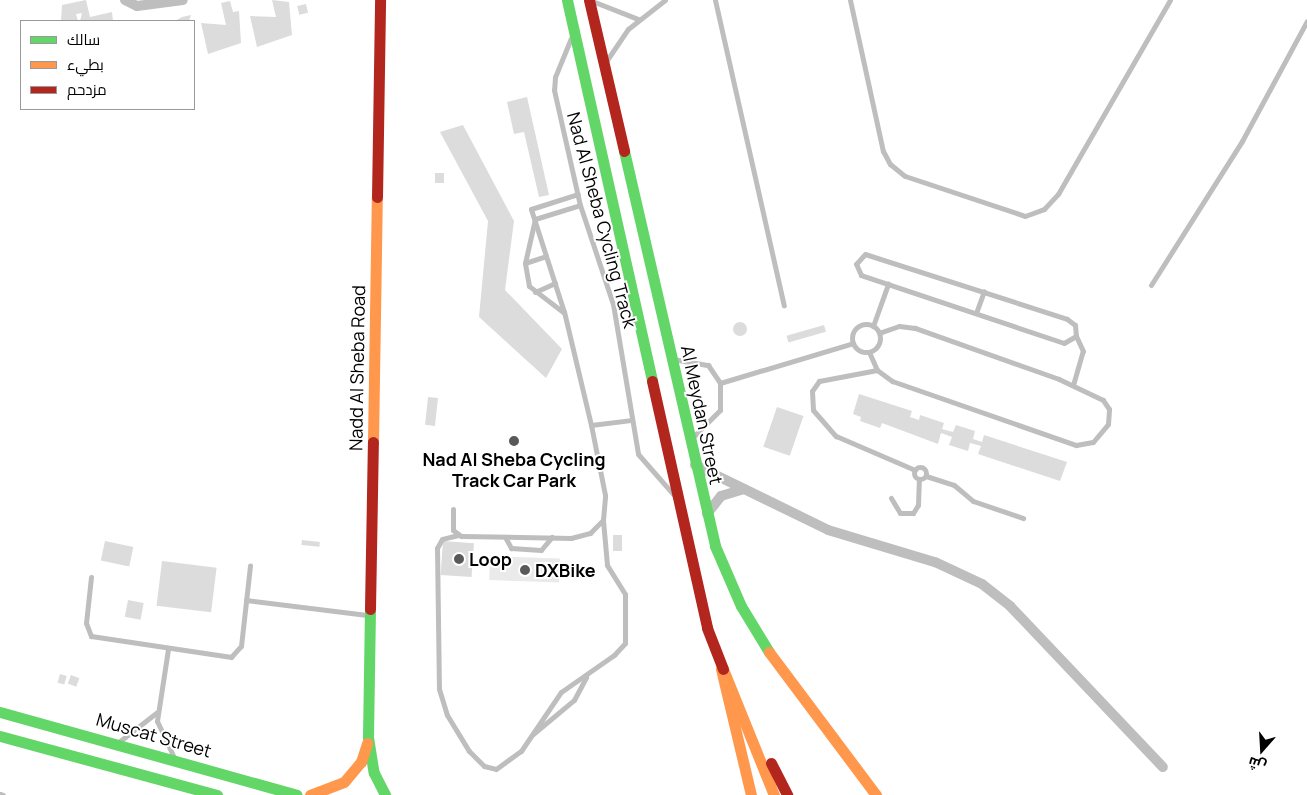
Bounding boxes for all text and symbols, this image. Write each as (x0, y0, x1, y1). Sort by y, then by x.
legend (20, 20, 195, 110)
text: سالك (67, 29, 100, 50)
text: بطيء (67, 54, 104, 75)
text: مزدحم (67, 79, 107, 100)
street label: Nad Al Sheba Cycling Track (563, 110, 641, 330)
street label: Nadd Al Sheba Road (345, 285, 369, 451)
street label: Al Meydan Street (677, 343, 727, 487)
marker: Nad Al Sheba Cycling Track Car Park (508, 435, 520, 447)
place label: Nad Al Sheba Cycling Track Car Park (422, 449, 606, 492)
place label: Loop (469, 548, 512, 570)
marker: Loop (453, 553, 465, 565)
place label: DXBike (535, 559, 596, 581)
marker: DXBike (519, 564, 531, 576)
street label: Muscat Street (94, 708, 214, 762)
north arrow (1237, 725, 1287, 775)
text: ش (1245, 753, 1269, 777)

